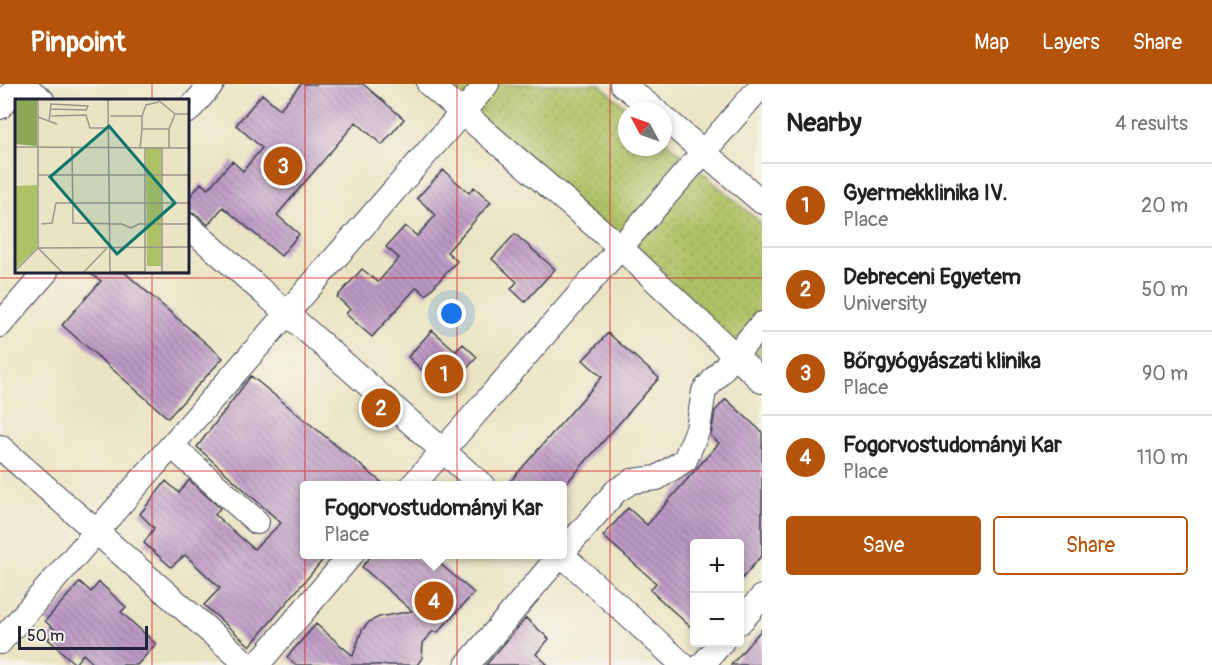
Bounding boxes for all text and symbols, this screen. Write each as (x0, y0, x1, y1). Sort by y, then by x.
text: Pinpoint (30, 25, 126, 60)
text: Map (974, 29, 1009, 56)
text: Layers (1042, 29, 1100, 56)
text: Share (1133, 29, 1182, 56)
inset map (15, 99, 189, 273)
north arrow (618, 102, 672, 156)
text: Nearby (786, 107, 862, 139)
text: 4 results (1115, 111, 1188, 136)
pin: 3 (264, 144, 302, 188)
text: Gyermekklinika IV. (843, 179, 1007, 207)
text: 1 (802, 193, 809, 218)
text: 20 m (1141, 193, 1188, 218)
text: Place (843, 207, 888, 232)
text: Debreceni Egyetem (843, 263, 1021, 291)
text: 2 (800, 277, 811, 302)
text: 50 m (1141, 277, 1188, 302)
text: University (843, 291, 927, 316)
your location (437, 299, 466, 328)
text: Bőrgyógyászati klinika (843, 347, 1041, 375)
pin: 1 (424, 352, 464, 396)
text: 3 (800, 361, 811, 386)
text: 90 m (1142, 361, 1188, 386)
text: Place (843, 375, 888, 400)
pin: 2 (362, 386, 400, 430)
text: Fogorvostudományi Kar (843, 431, 1062, 459)
text: 4 (800, 445, 811, 470)
text: 110 m (1137, 445, 1188, 470)
text: Place (843, 459, 888, 484)
popup (300, 481, 567, 559)
text: Fogorvostudományi Kar (324, 494, 543, 522)
button: Save (786, 516, 981, 575)
button: Share (993, 516, 1188, 575)
text: Place (324, 522, 369, 547)
map controls (690, 539, 744, 647)
button: + (690, 539, 744, 593)
pin: 4 (414, 578, 454, 624)
button: − (690, 593, 744, 647)
scale bar (18, 623, 148, 650)
text: 50 m (27, 626, 64, 646)

